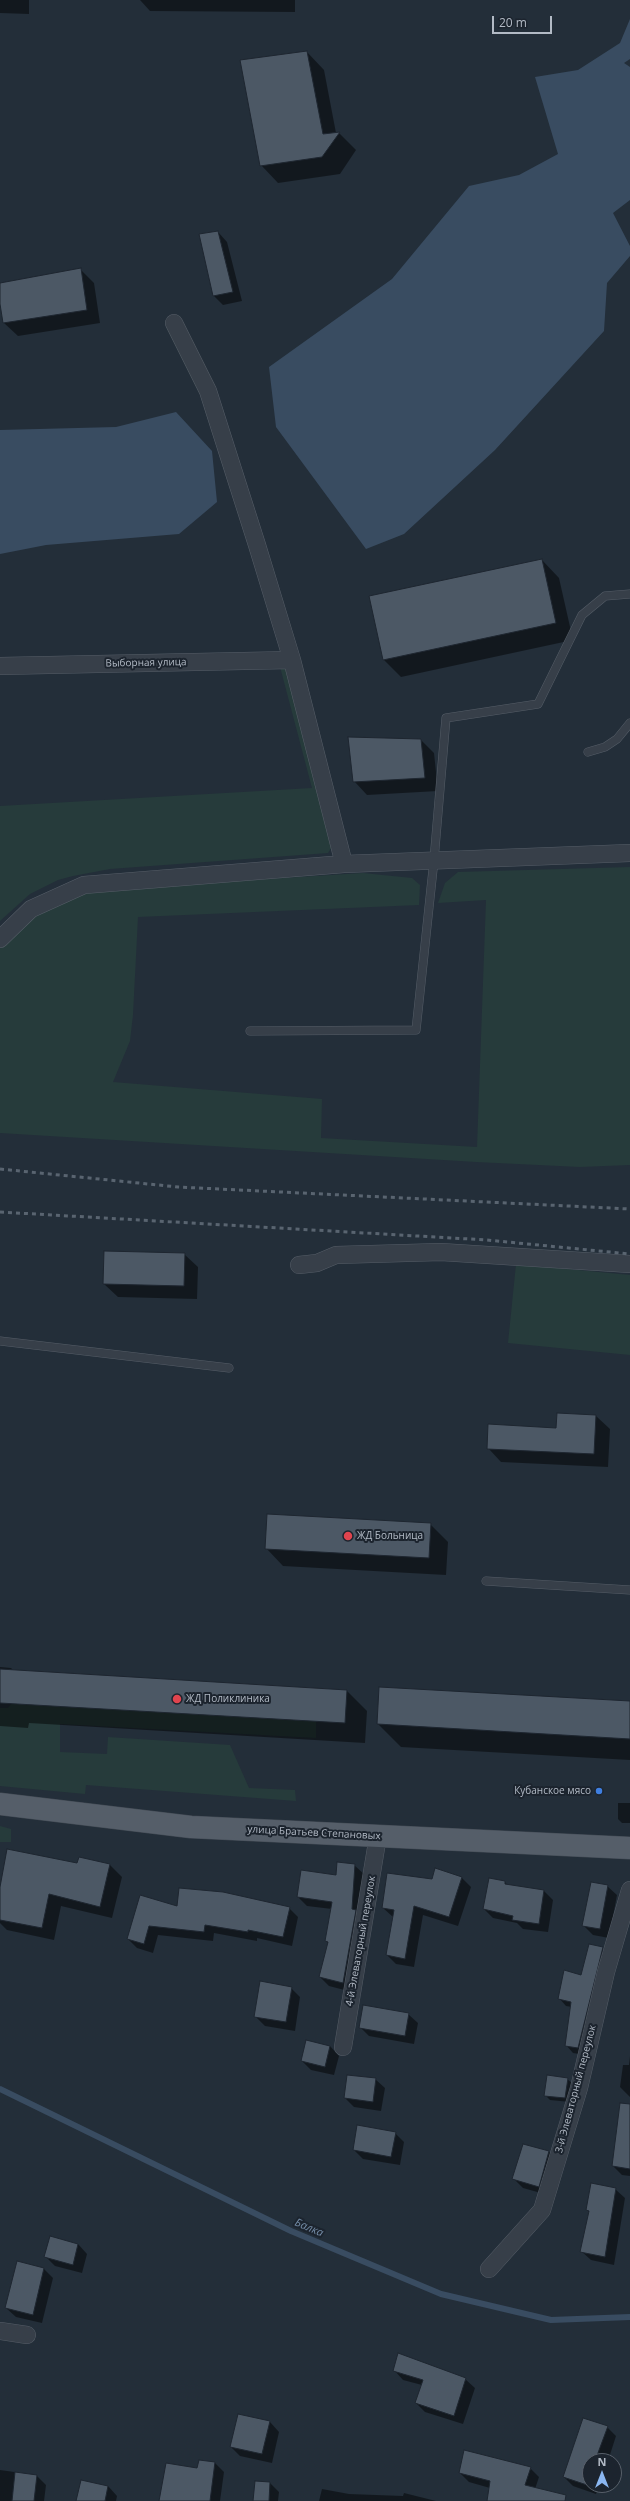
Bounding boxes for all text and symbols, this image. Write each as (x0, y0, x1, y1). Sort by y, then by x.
scale bar (494, 8, 554, 34)
text: 20 m (499, 14, 527, 31)
street label: Выборная улица (105, 656, 187, 670)
marker: ЖД Больница (342, 1530, 354, 1542)
place label: ЖД Больница (357, 1530, 423, 1542)
marker: ЖД Поликлиника (171, 1693, 183, 1705)
place label: ЖД Поликлиника (186, 1693, 270, 1705)
place label: Кубанское мясо (514, 1785, 591, 1797)
marker: Кубанское мясо (594, 1786, 604, 1796)
street label: улица Братьев Степановых (247, 1824, 381, 1842)
street label: 4-й Элеваторный переулок (344, 1875, 378, 2007)
street label: 3-й Элеваторный переулок (553, 2024, 599, 2154)
water label: Балка (293, 2216, 325, 2240)
north arrow (582, 2453, 622, 2493)
text: N (598, 2454, 606, 2469)

